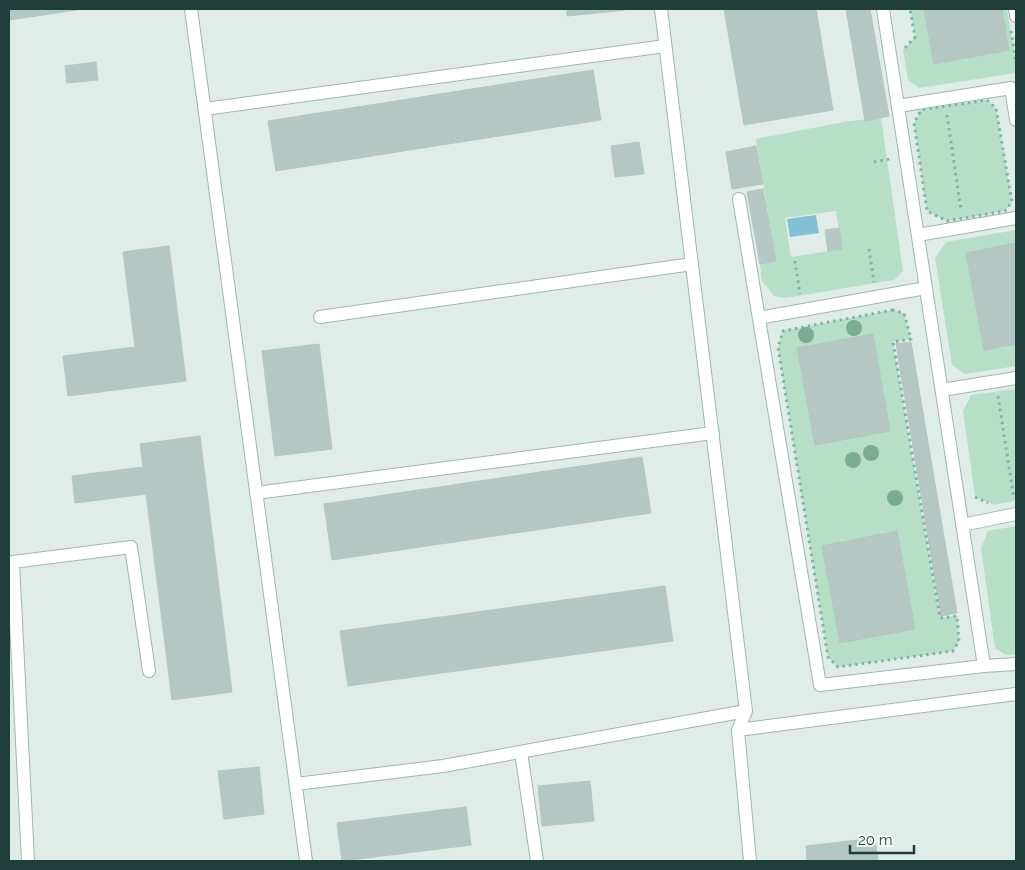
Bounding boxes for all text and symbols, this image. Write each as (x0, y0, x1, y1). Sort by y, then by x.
scale bar (850, 822, 914, 854)
text: 20 m (858, 831, 893, 849)

